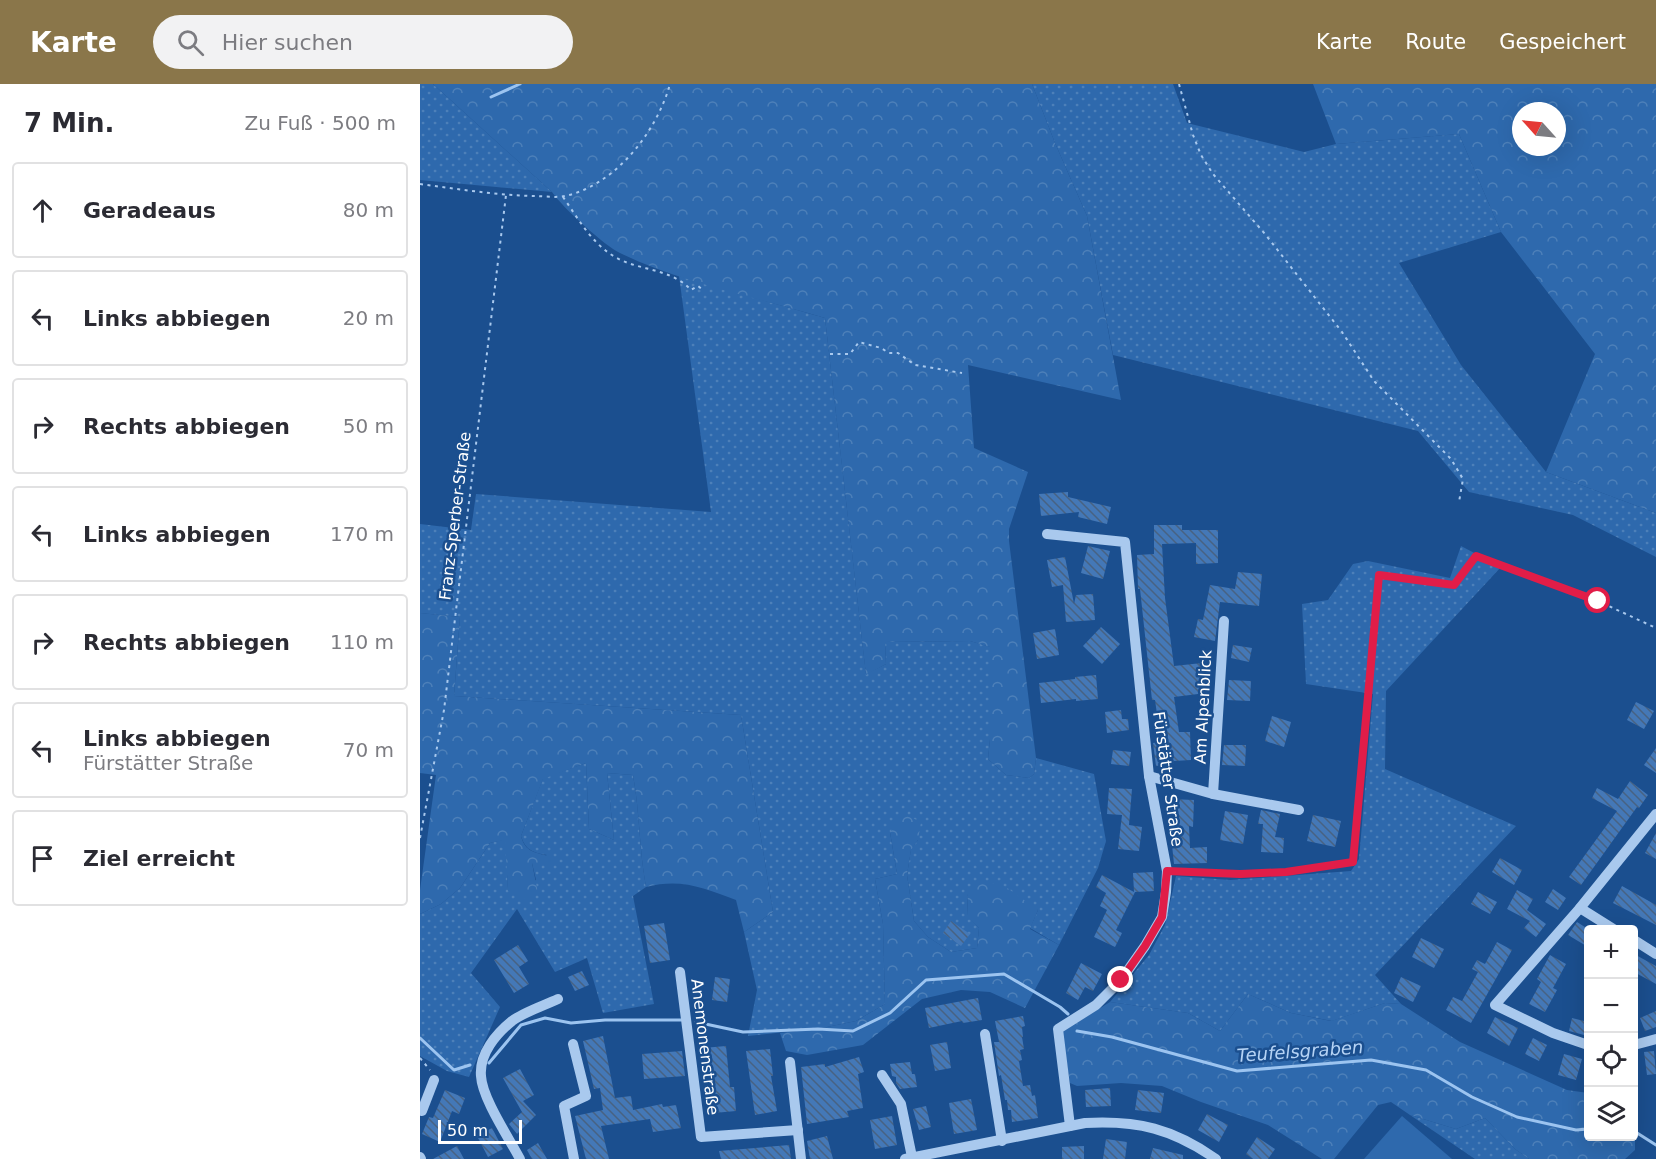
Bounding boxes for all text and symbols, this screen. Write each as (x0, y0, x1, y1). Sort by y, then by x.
search box (153, 15, 573, 69)
text: Karte (30, 26, 117, 59)
icon: search (174, 26, 207, 59)
text: Hier suchen (222, 30, 353, 55)
text: Karte (1316, 30, 1372, 54)
text: Route (1405, 30, 1466, 54)
text: Gespeichert (1499, 30, 1626, 54)
north arrow (1512, 102, 1566, 156)
text: 7 Min. (24, 108, 114, 138)
text: Zu Fuß · 500 m (244, 111, 396, 135)
icon: ahead (26, 194, 59, 227)
text: Geradeaus (83, 198, 216, 223)
text: 80 m (343, 198, 394, 222)
icon: left (26, 302, 59, 335)
text: Links abbiegen (83, 306, 271, 331)
text: 20 m (343, 306, 394, 330)
icon: right (26, 410, 59, 443)
text: Rechts abbiegen (83, 414, 290, 439)
text: 50 m (343, 414, 394, 438)
street label: Franz-Sperber-Straße (435, 431, 475, 601)
icon: left (26, 518, 59, 551)
text: Links abbiegen (83, 522, 271, 547)
text: 170 m (330, 522, 394, 546)
route start (1584, 587, 1610, 613)
icon: right (26, 626, 59, 659)
text: Rechts abbiegen (83, 630, 290, 655)
text: 110 m (330, 630, 394, 654)
street label: Am Alpenblick (1191, 649, 1216, 765)
street label: Fürstätter Straße (1149, 710, 1187, 848)
text: Links abbiegen (83, 726, 271, 751)
icon: left (26, 734, 59, 767)
text: 70 m (343, 738, 394, 762)
text: Fürstätter Straße (83, 751, 253, 775)
icon: arrive (26, 842, 59, 875)
text: Ziel erreicht (83, 846, 235, 871)
map controls (1584, 925, 1638, 1141)
button: + (1584, 925, 1638, 979)
route end (1107, 966, 1133, 992)
street label: Anemonenstraße (687, 978, 723, 1116)
button: − (1584, 979, 1638, 1033)
button: locate (1584, 1033, 1638, 1087)
water label: Teufelsgraben (1236, 1036, 1364, 1066)
button: layers (1584, 1087, 1638, 1141)
scale bar (438, 1117, 522, 1144)
text: 50 m (447, 1121, 488, 1140)

